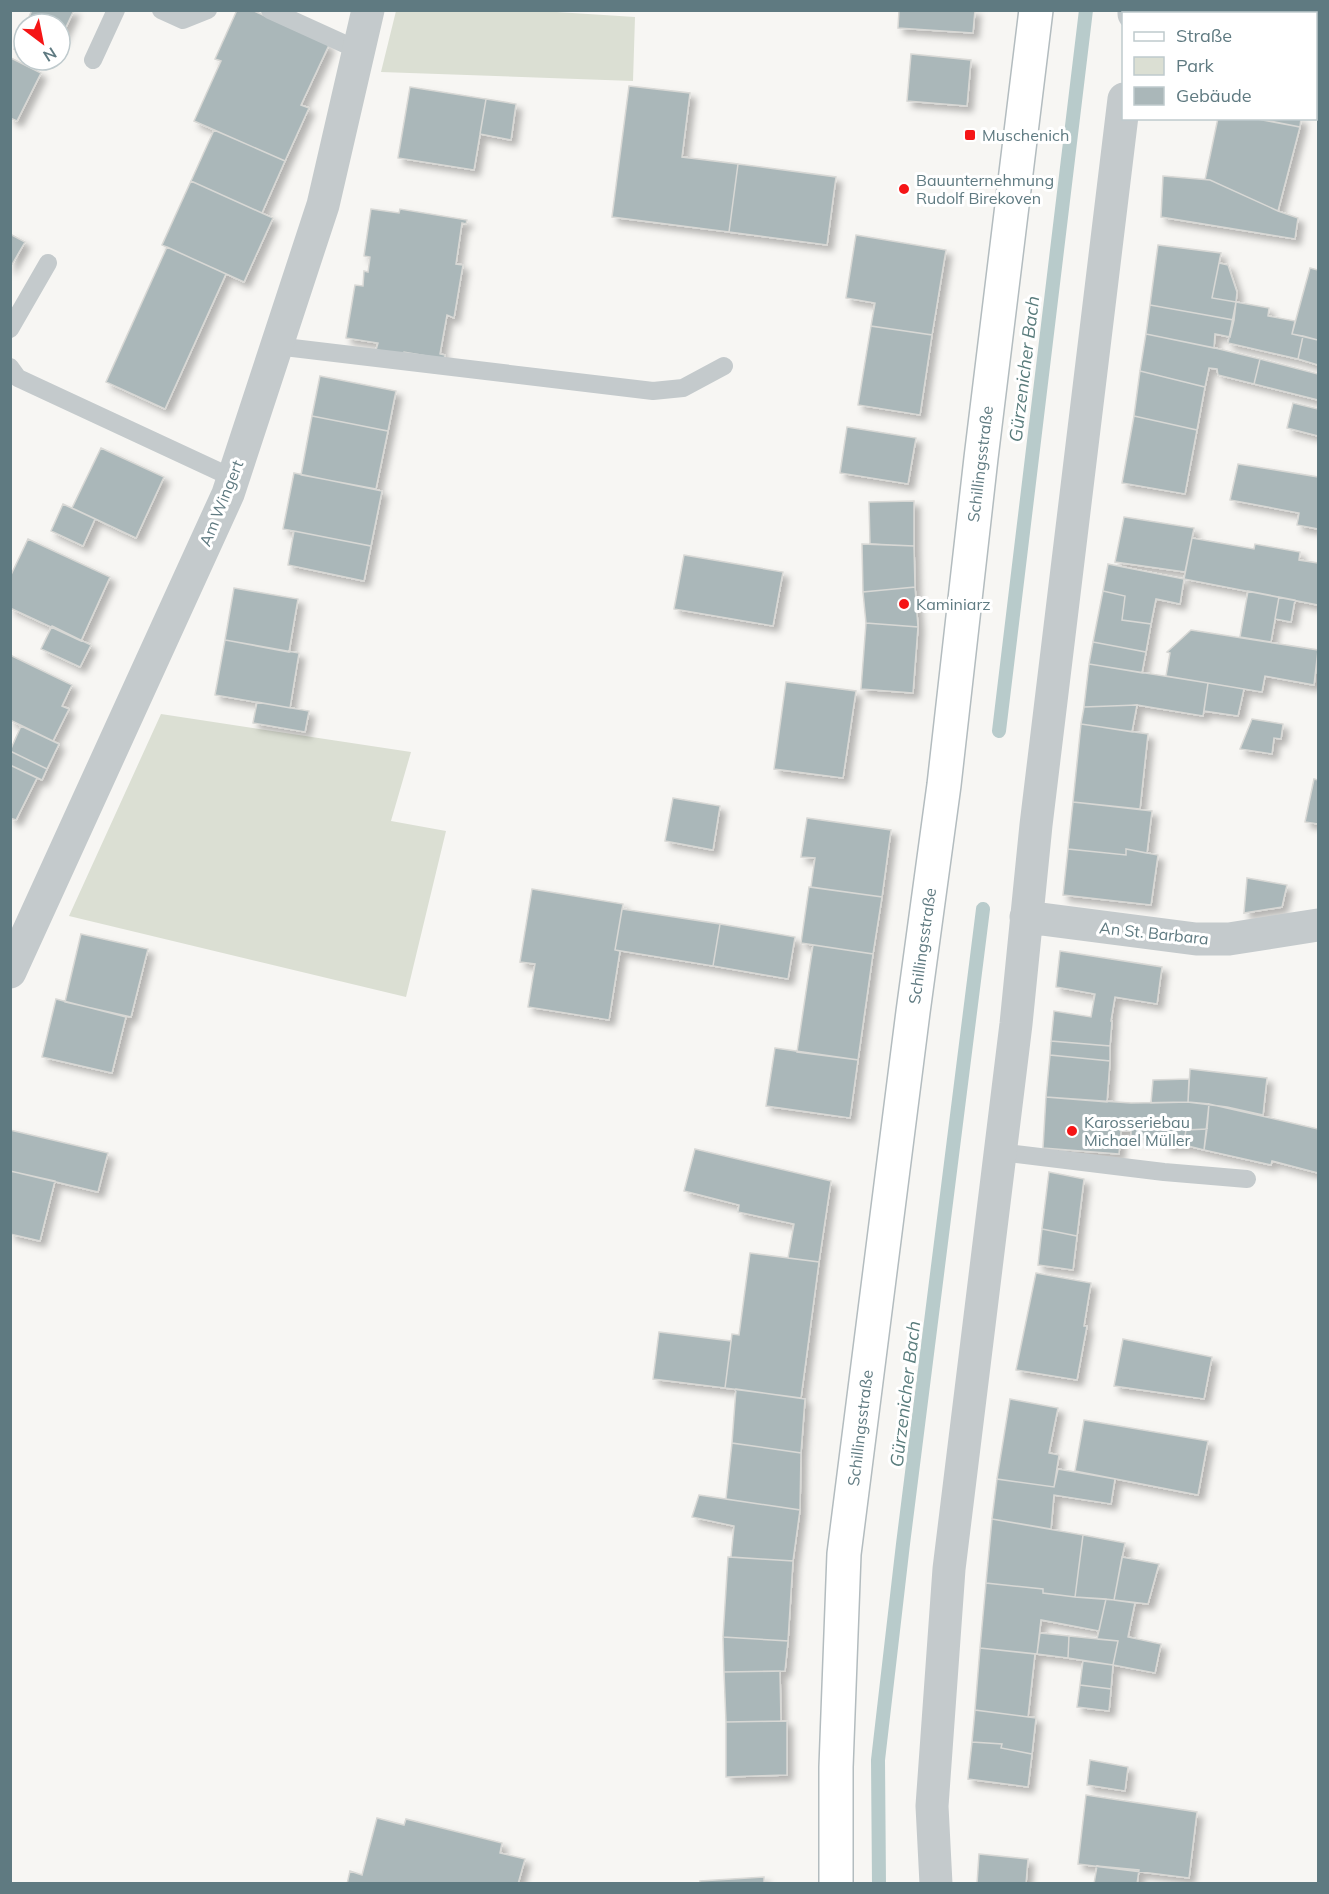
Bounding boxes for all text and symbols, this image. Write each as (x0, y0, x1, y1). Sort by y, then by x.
north arrow (12, 12, 72, 72)
legend (1122, 12, 1317, 120)
text: Straße (1176, 24, 1232, 47)
text: N (40, 43, 60, 66)
text: Park (1176, 54, 1215, 77)
text: Gebäude (1176, 84, 1252, 107)
place label: Muschenich (982, 125, 1069, 145)
marker: Muschenich (963, 128, 977, 142)
place label: Bauunternehmung Rudolf Birekoven (916, 170, 1054, 208)
marker: Bauunternehmung Rudolf Birekoven (897, 182, 911, 196)
water label: Gürzenicher Bach (1004, 295, 1044, 443)
street label: Schillingsstraße (963, 405, 997, 523)
street label: Am Wingert (195, 457, 247, 549)
place label: Kaminiarz (916, 594, 991, 614)
marker: Kaminiarz (897, 597, 911, 611)
street label: Schillingsstraße (904, 887, 940, 1005)
street label: An St. Barbara (1098, 917, 1210, 949)
place label: Karosseriebau Michael Müller (1084, 1112, 1190, 1150)
marker: Karosseriebau Michael Müller (1065, 1124, 1079, 1138)
water label: Gürzenicher Bach (885, 1320, 925, 1468)
street label: Schillingsstraße (843, 1369, 877, 1487)

